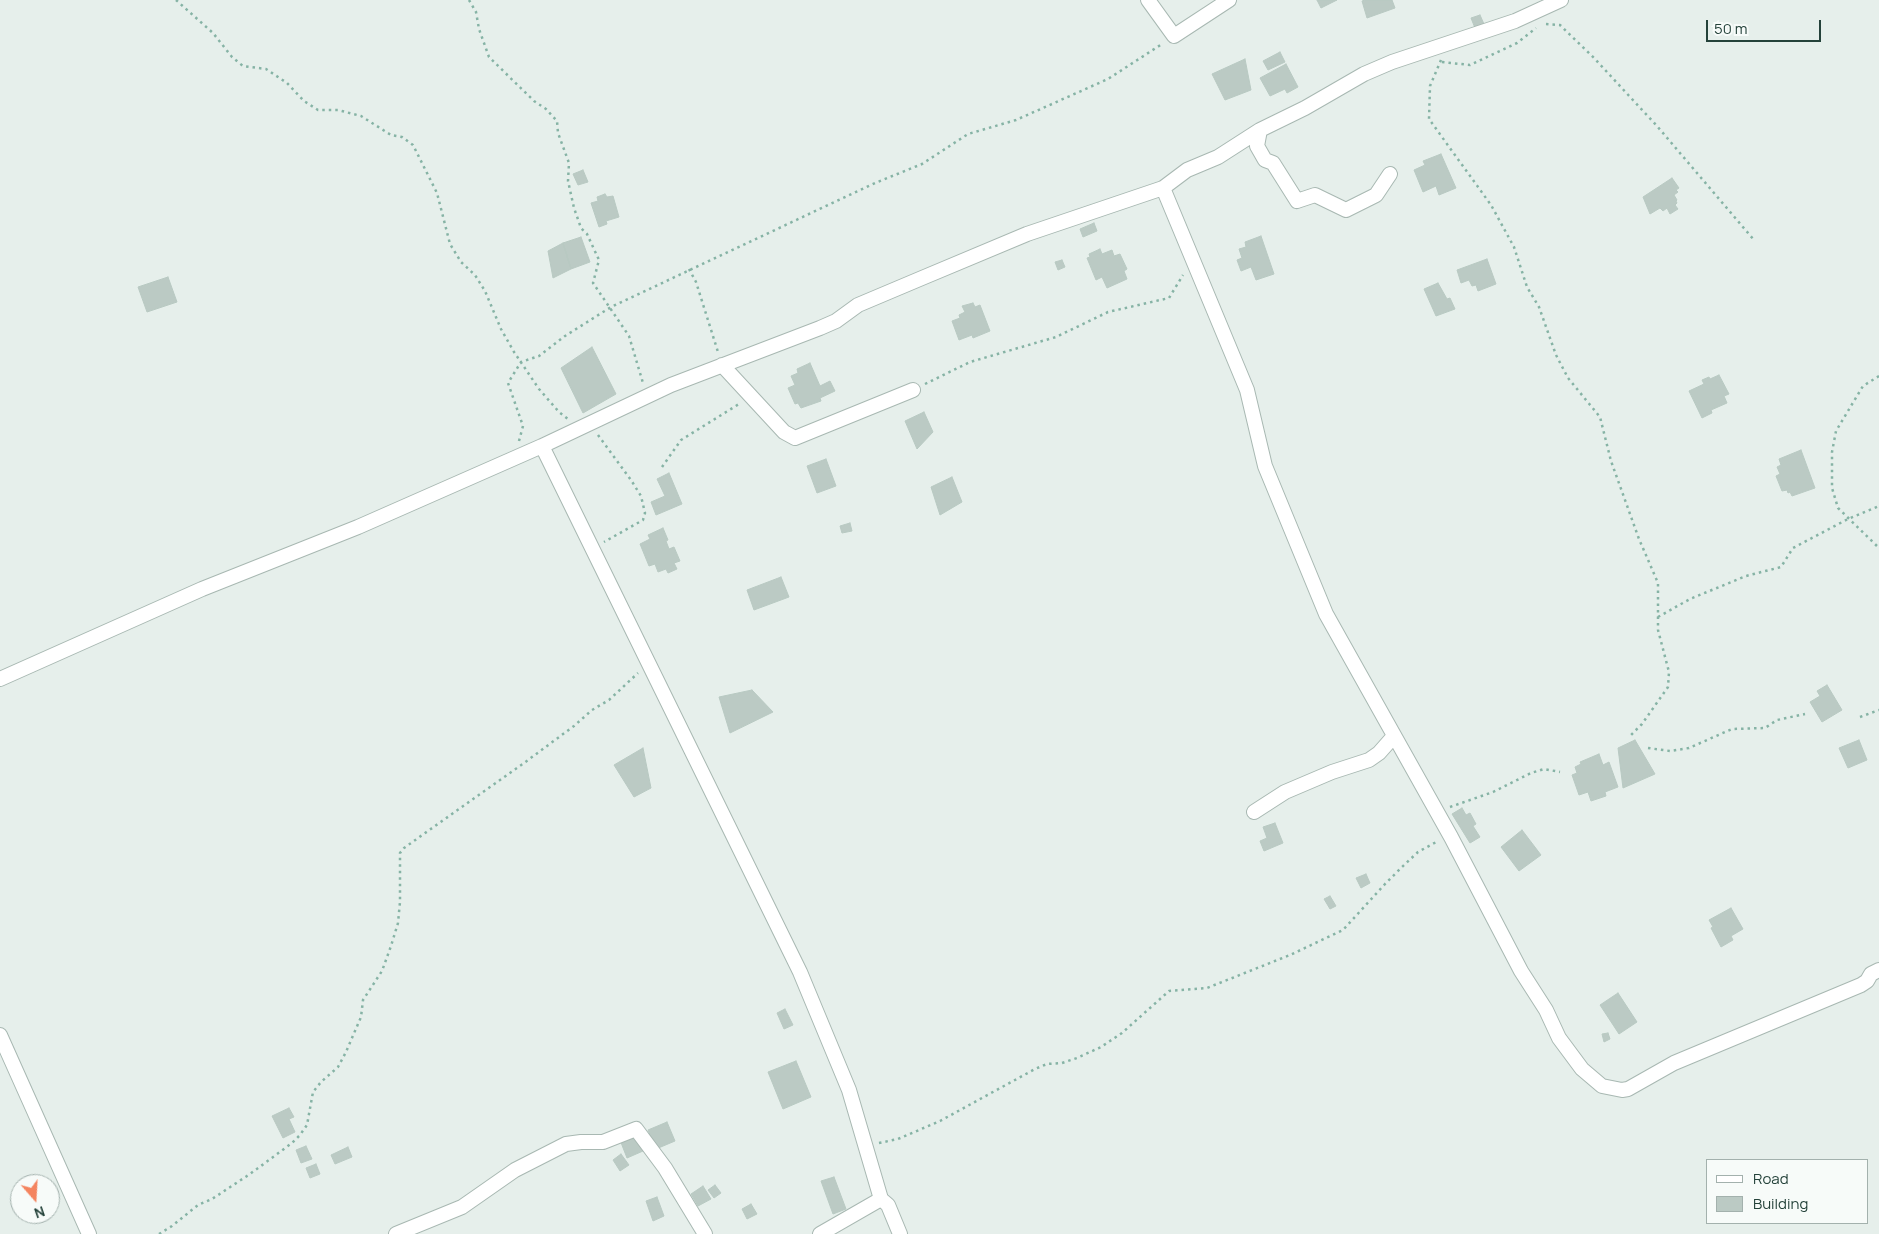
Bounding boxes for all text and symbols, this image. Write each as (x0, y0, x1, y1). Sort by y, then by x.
scale bar (1709, 10, 1824, 42)
text: 50 m (1714, 18, 1748, 39)
legend (1706, 1159, 1869, 1224)
text: Road (1753, 1168, 1789, 1189)
north arrow (10, 1174, 60, 1224)
text: Building (1753, 1193, 1808, 1214)
text: N (32, 1202, 48, 1223)

